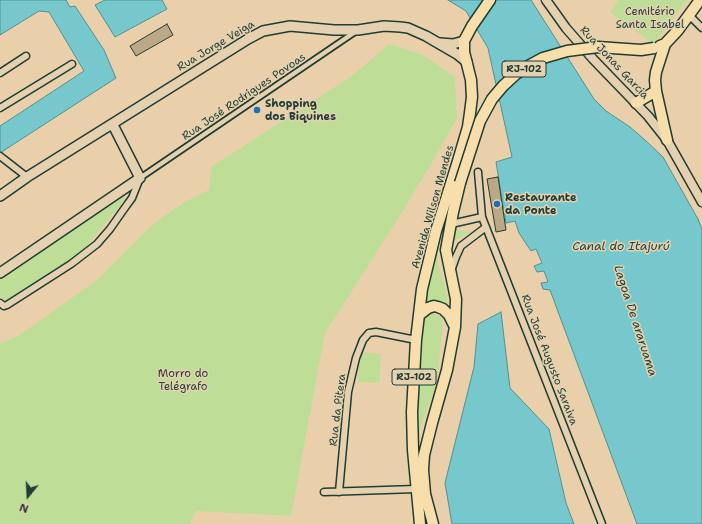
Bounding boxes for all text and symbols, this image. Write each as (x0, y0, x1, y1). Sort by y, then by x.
park label: Cemitério Santa Isabel (616, 5, 684, 31)
street label: Rua Jorge Veiga (175, 18, 257, 74)
street label: Rua Jonas Garcia (577, 24, 651, 102)
street label: Rua José Rodrigues Povoas (180, 51, 308, 143)
road number: RJ-102 (502, 61, 546, 77)
place label: Shopping dos Biquines (265, 97, 336, 123)
marker: Shopping dos Biquines (252, 105, 262, 115)
street label: Avenida Wilson Mendes (409, 144, 457, 270)
place label: Restaurante da Ponte (505, 191, 577, 217)
marker: Restaurante da Ponte (492, 199, 502, 209)
water label: Canal do Itajurú (572, 240, 670, 254)
water label: Lagoa De araruama (610, 264, 660, 378)
street label: Rua José Augusto Saraiva (518, 293, 580, 427)
park label: Morro do Telégrafo (158, 367, 208, 393)
road number: RJ-102 (392, 369, 436, 385)
street label: Rua da Pitera (327, 373, 349, 447)
north arrow (8, 476, 48, 516)
text: N (18, 499, 31, 516)

